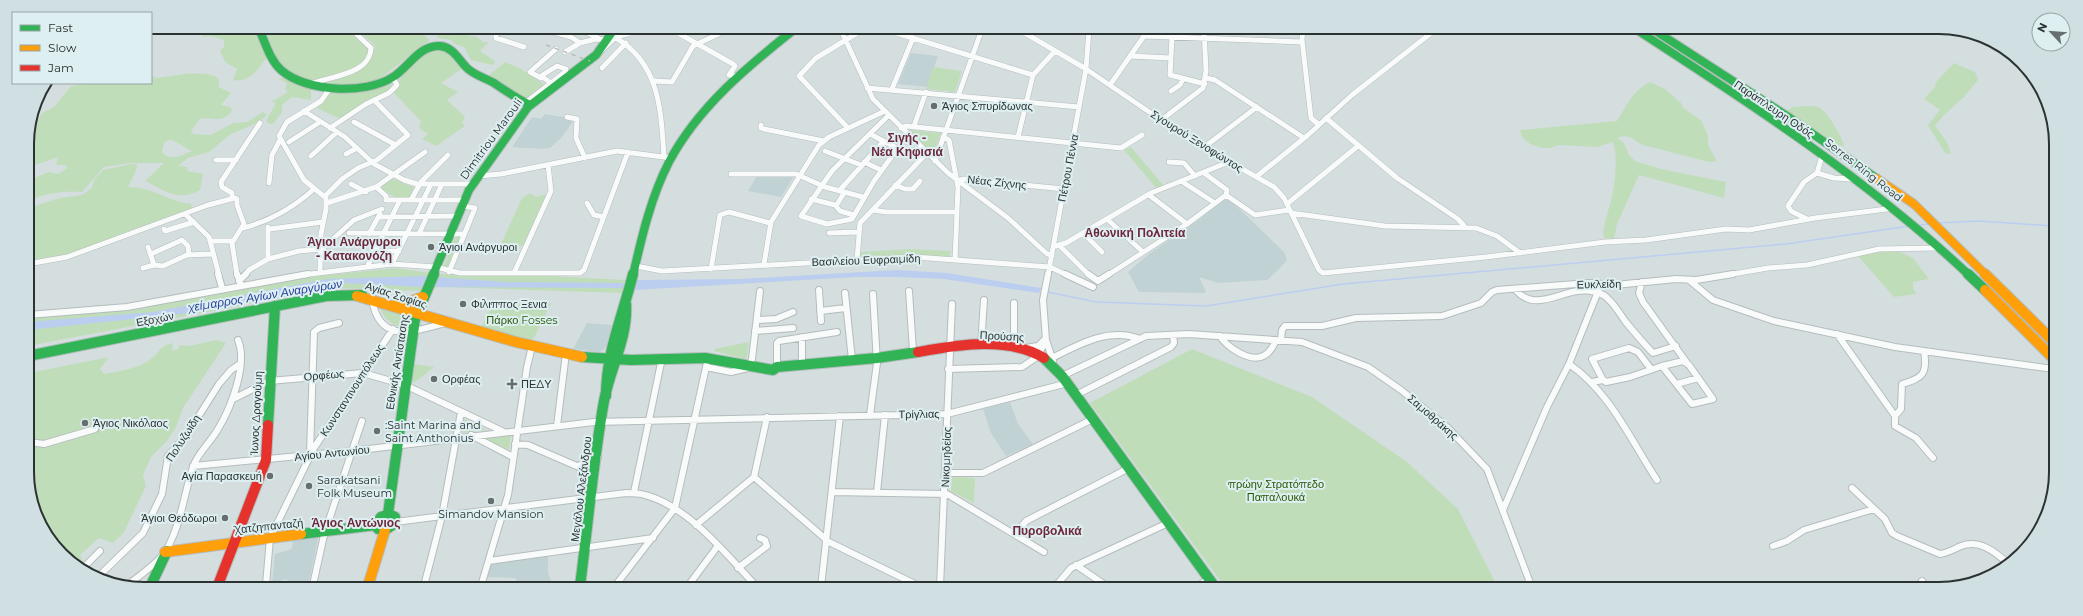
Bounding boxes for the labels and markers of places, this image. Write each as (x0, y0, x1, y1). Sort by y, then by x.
place label: Άγιος Σπυρίδωνας (942, 99, 1033, 113)
marker: Άγιος Σπυρίδωνας (929, 101, 939, 111)
place label: Άγιοι Ανάργυροι (439, 240, 518, 254)
marker: Άγιοι Ανάργυροι (426, 242, 436, 252)
place label: Φιλιππος Ξενια (471, 297, 548, 311)
marker: Φιλιππος Ξενια (458, 299, 468, 309)
place label: Ορφέας (442, 372, 481, 386)
marker: Ορφέας (429, 374, 439, 384)
place label: ΠΕΔΥ (521, 377, 552, 391)
marker: ΠΕΔΥ (506, 378, 518, 390)
place label: Άγιος Νικόλαος (93, 416, 168, 430)
marker: Άγιος Νικόλαος (80, 418, 90, 428)
place label: :Saint Marina and Saint Anthonius (385, 418, 481, 445)
marker: :Saint Marina and Saint Anthonius (372, 426, 382, 436)
place label: Αγία Παρασκευή (181, 469, 262, 483)
marker: Αγία Παρασκευή (265, 471, 275, 481)
place label: Sarakatsani Folk Museum (317, 473, 392, 500)
marker: Sarakatsani Folk Museum (304, 481, 314, 491)
marker: Simandov Mansion (486, 496, 496, 506)
place label: Simandov Mansion (438, 507, 544, 521)
place label: Άγιοι Θεόδωροι (141, 511, 218, 525)
marker: Άγιοι Θεόδωροι (220, 513, 230, 523)

